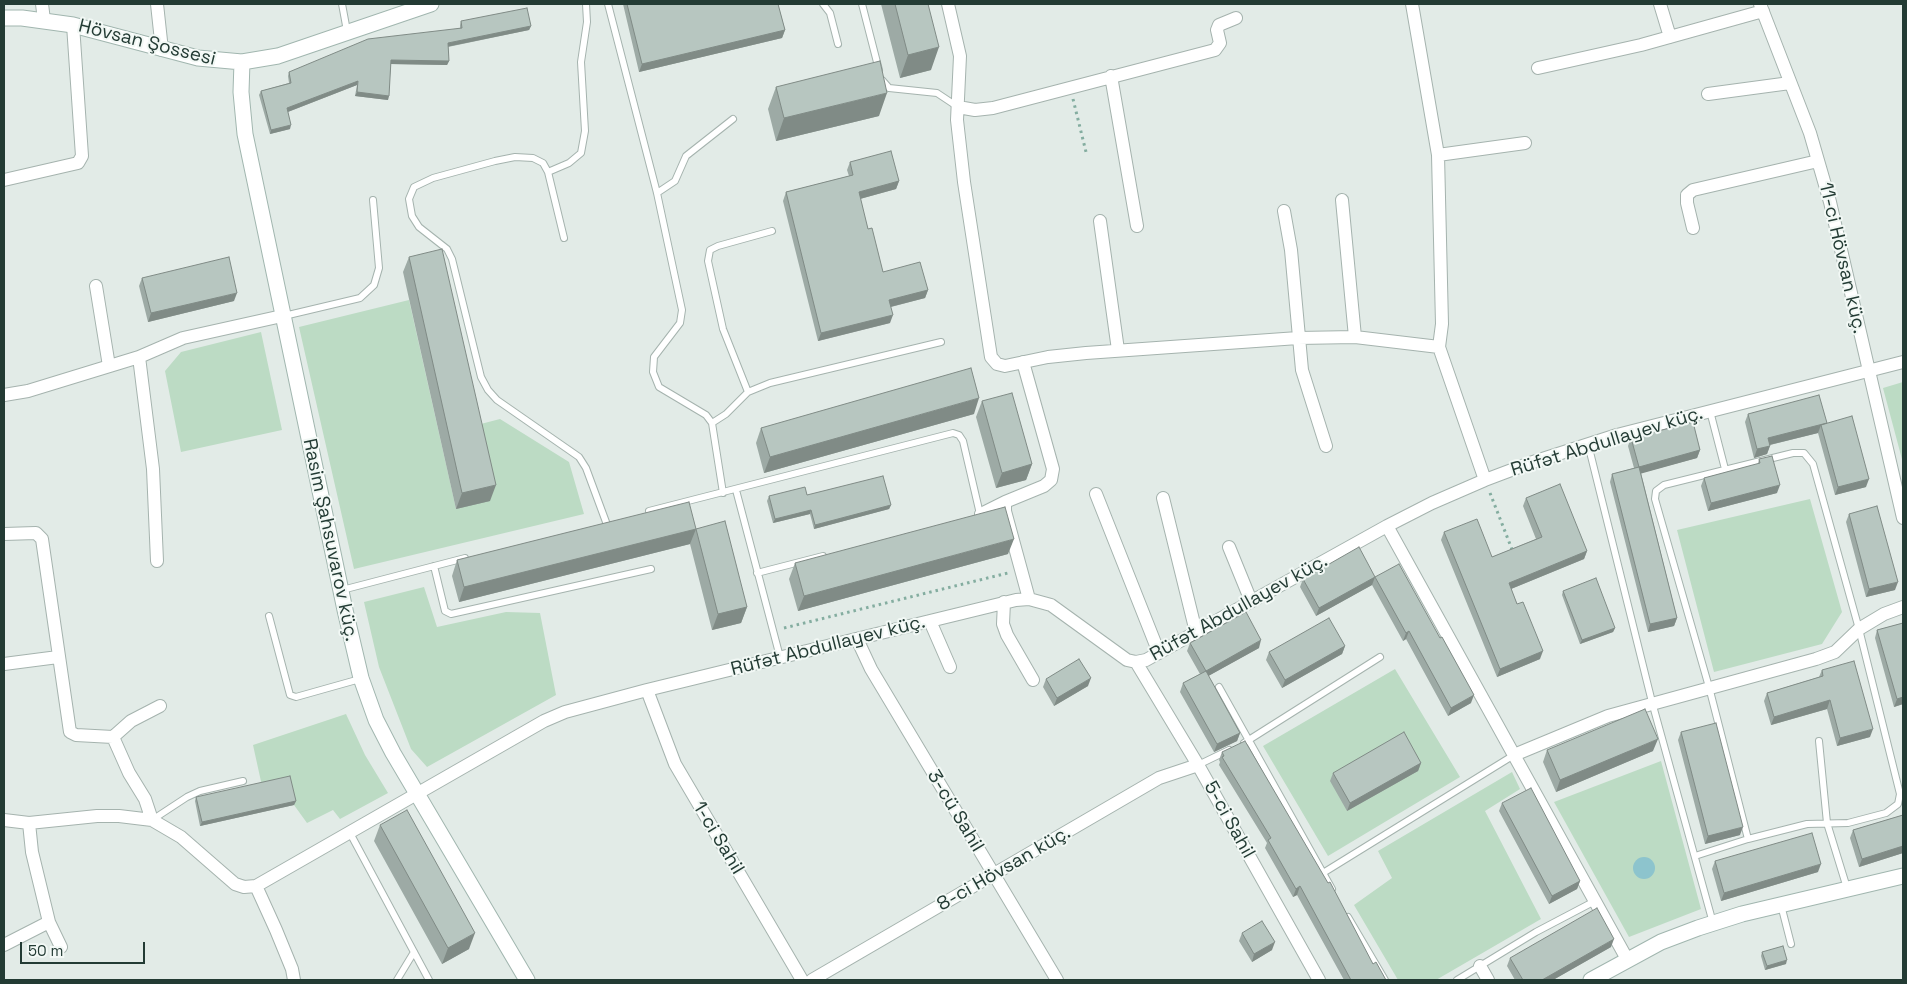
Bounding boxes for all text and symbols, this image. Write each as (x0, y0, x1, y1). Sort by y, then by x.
street label: Hövsan Şossesi (76, 15, 218, 71)
street label: 11-ci Hövsan küç. (1814, 180, 1870, 336)
street label: Rüfət Abdullayev küç. (1508, 402, 1706, 482)
street label: Rasim Şahsuvarov küç. (297, 437, 363, 643)
street label: Rüfət Abdullayev küç. (1146, 550, 1332, 666)
street label: Rüfət Abdullayev küç. (728, 611, 928, 681)
street label: 3-cü Sahil (922, 766, 988, 856)
street label: 5-ci Sahil (1199, 778, 1259, 862)
street label: 1-ci Sahil (687, 797, 749, 879)
street label: 8-ci Hövsan küç. (933, 822, 1075, 916)
scale bar (22, 932, 148, 964)
text: 50 m (28, 941, 63, 960)

